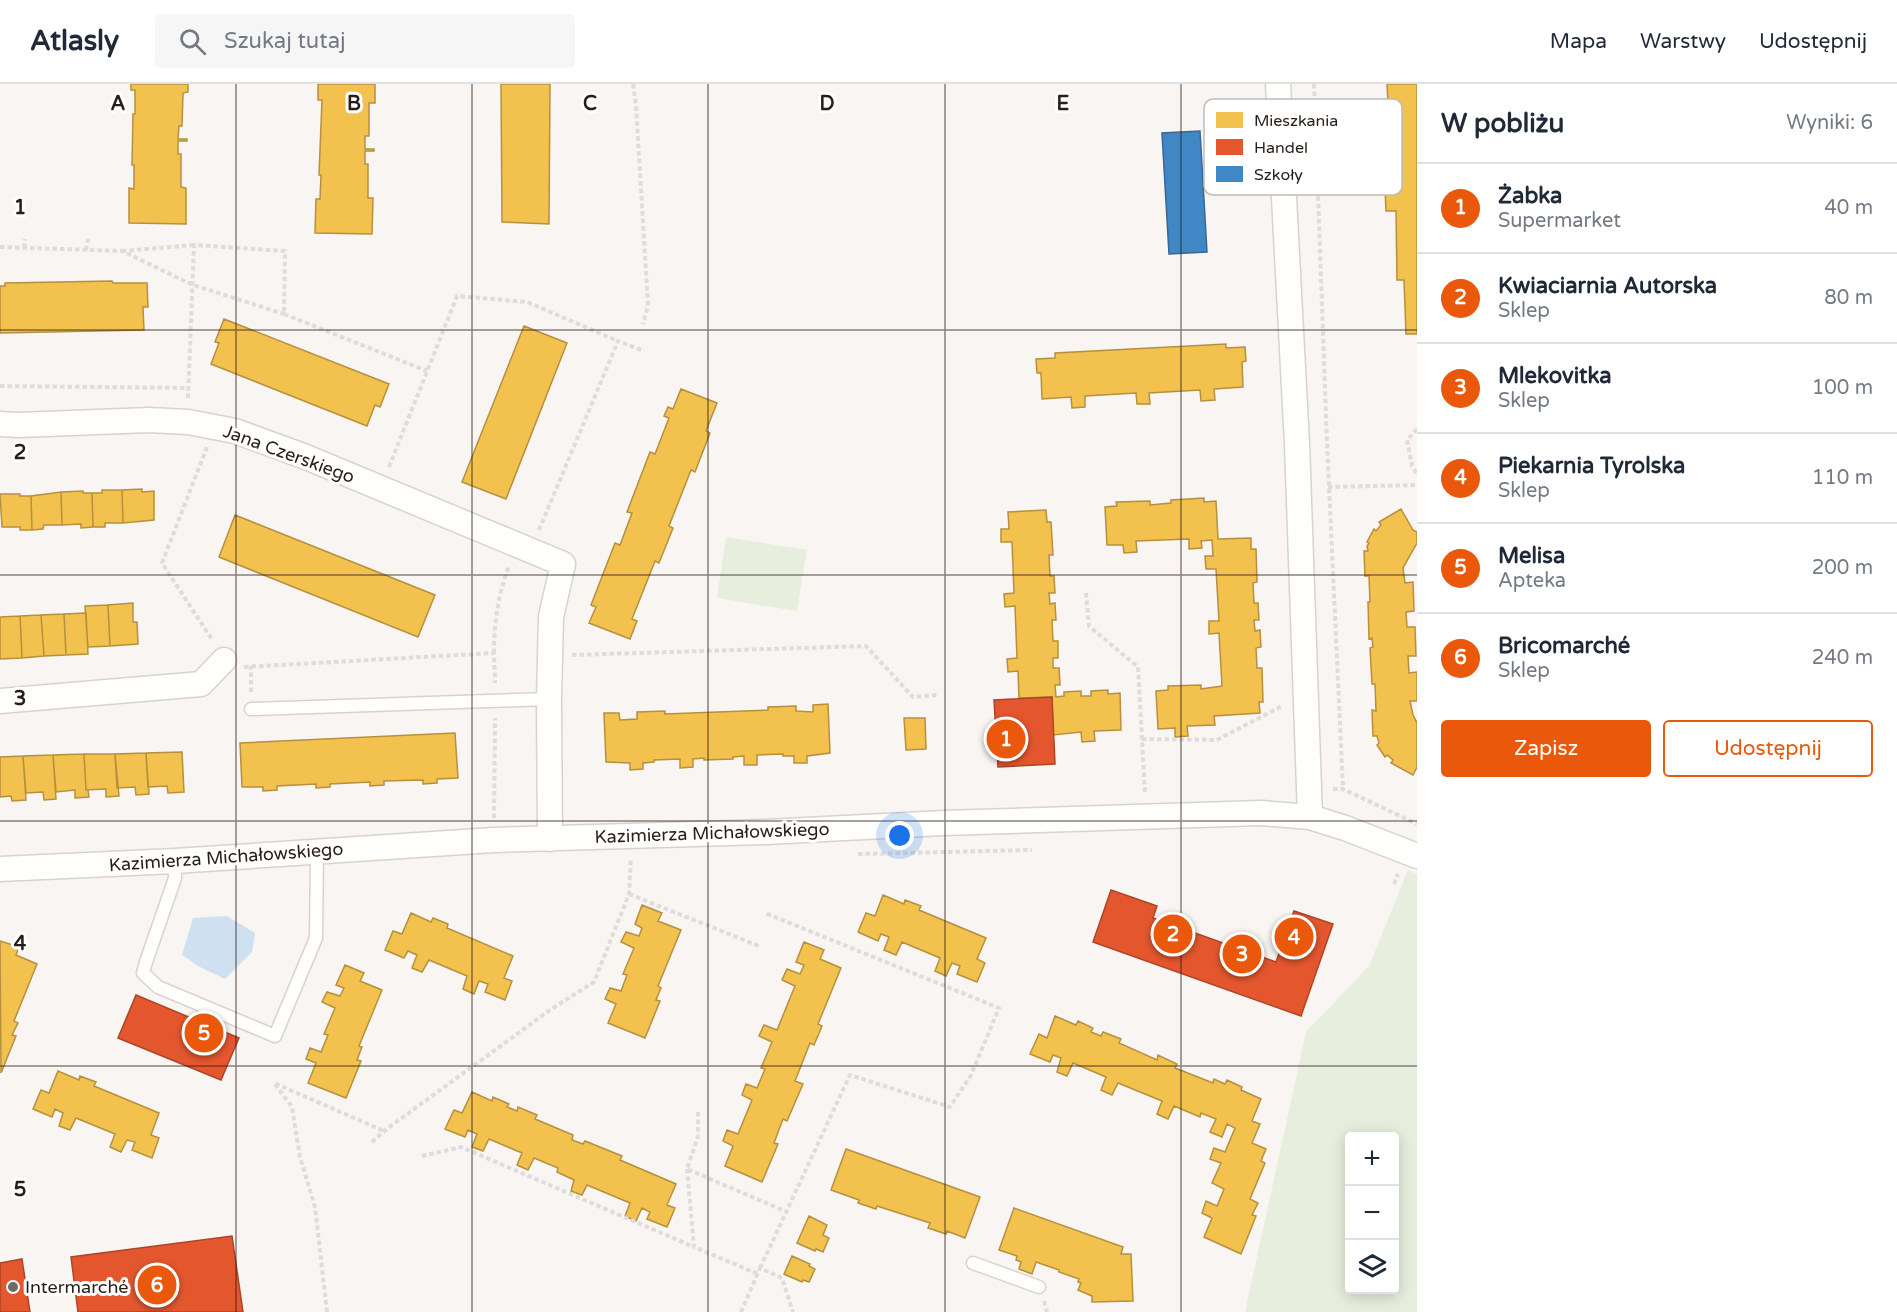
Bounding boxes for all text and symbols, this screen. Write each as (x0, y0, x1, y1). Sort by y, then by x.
search box (155, 14, 575, 68)
text: Atlasly (30, 24, 119, 58)
icon: search (176, 25, 209, 58)
text: Szukaj tutaj (224, 28, 346, 54)
text: Mapa (1550, 29, 1607, 54)
text: Warstwy (1640, 29, 1726, 54)
text: Udostępnij (1759, 29, 1867, 54)
text: A (111, 92, 126, 116)
text: B (347, 92, 361, 116)
text: C (583, 92, 597, 116)
text: D (819, 92, 835, 116)
text: E (1057, 92, 1070, 116)
legend (1204, 99, 1402, 195)
text: W pobliżu (1441, 108, 1564, 139)
text: Mieszkania (1254, 111, 1338, 131)
text: Wyniki: 6 (1786, 111, 1873, 135)
text: Handel (1254, 138, 1308, 158)
text: Szkoły (1254, 165, 1303, 185)
text: Żabka (1498, 183, 1562, 209)
text: 1 (14, 196, 26, 220)
text: 1 (1454, 196, 1467, 220)
text: 40 m (1824, 196, 1873, 220)
text: Supermarket (1498, 209, 1621, 233)
text: Kwiaciarnia Autorska (1498, 273, 1717, 299)
text: 2 (1454, 286, 1467, 310)
text: 80 m (1824, 286, 1873, 310)
text: Sklep (1498, 299, 1550, 323)
text: Mlekovitka (1498, 363, 1612, 389)
text: 3 (1454, 376, 1467, 400)
text: 100 m (1812, 376, 1873, 400)
text: Sklep (1498, 389, 1550, 413)
street label: Jana Czerskiego (220, 420, 358, 488)
text: 2 (14, 441, 26, 465)
text: Piekarnia Tyrolska (1498, 453, 1685, 479)
text: 4 (1454, 466, 1467, 490)
text: 110 m (1812, 466, 1873, 490)
text: Sklep (1498, 479, 1550, 503)
text: Melisa (1498, 543, 1565, 569)
text: 5 (1454, 556, 1467, 580)
text: 200 m (1812, 556, 1873, 580)
text: Apteka (1498, 569, 1566, 593)
text: Bricomarché (1498, 633, 1630, 659)
text: 6 (1454, 646, 1467, 670)
text: 240 m (1812, 646, 1873, 670)
text: Sklep (1498, 659, 1550, 683)
text: 3 (14, 687, 26, 711)
pin: 1 (986, 716, 1026, 762)
button: Zapisz (1441, 720, 1651, 777)
button: Udostępnij (1663, 720, 1873, 777)
street label: Kazimierza Michałowskiego (594, 818, 830, 848)
your location (885, 821, 914, 850)
street label: Kazimierza Michałowskiego (108, 838, 344, 876)
pin: 2 (1154, 912, 1192, 956)
pin: 4 (1274, 914, 1314, 960)
text: 4 (14, 932, 27, 956)
pin: 3 (1222, 932, 1262, 976)
pin: 5 (184, 1010, 224, 1056)
map controls (1345, 1132, 1399, 1294)
button: + (1345, 1132, 1399, 1186)
text: 5 (14, 1178, 26, 1202)
button: − (1345, 1186, 1399, 1240)
button: layers (1345, 1240, 1399, 1294)
pin: 6 (138, 1262, 176, 1308)
place label: Intermarché (25, 1276, 129, 1298)
marker: Intermarché (6, 1280, 20, 1294)

